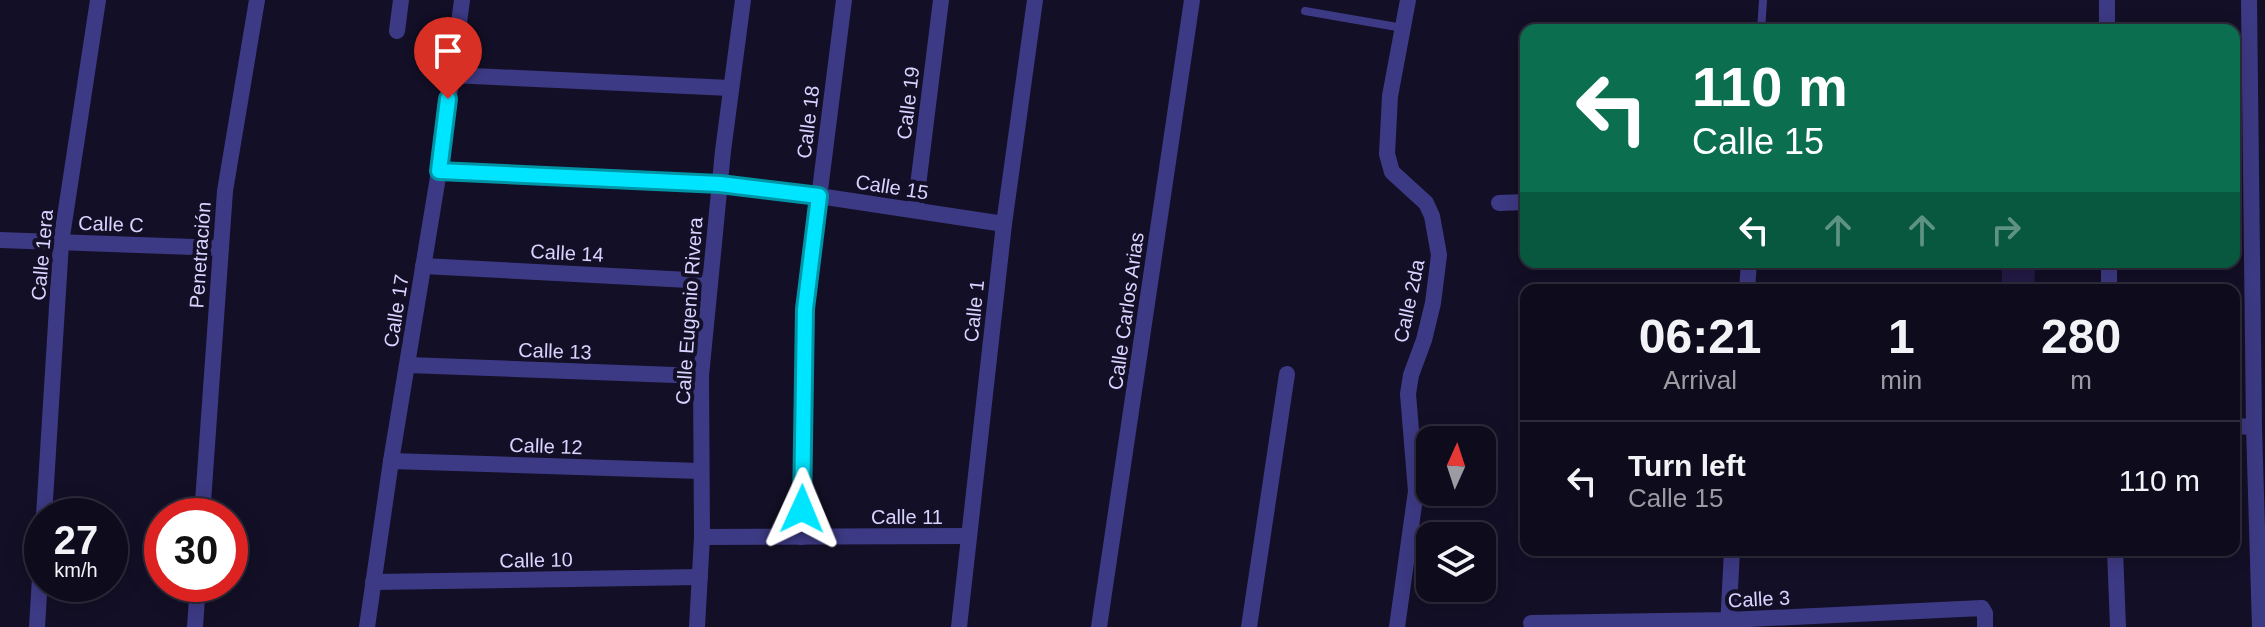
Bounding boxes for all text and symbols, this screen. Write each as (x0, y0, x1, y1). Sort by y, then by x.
pin (414, 17, 482, 99)
icon: arrive (426, 29, 470, 73)
text: 110 m (1692, 55, 1848, 118)
icon: left (1560, 56, 1664, 160)
street label: Calle 19 (893, 65, 923, 141)
street label: Calle 18 (793, 84, 823, 160)
text: Calle 15 (1692, 121, 1824, 162)
street label: Calle 15 (854, 170, 930, 204)
street label: Penetración (185, 201, 215, 309)
street label: Calle 1era (27, 208, 57, 301)
icon: left (1732, 208, 1776, 252)
icon: ahead (1816, 208, 1860, 252)
icon: ahead (1900, 208, 1944, 252)
icon: right (1984, 208, 2028, 252)
street label: Calle C (78, 212, 144, 236)
street label: Calle Eugenio Rivera (671, 216, 707, 405)
street label: Calle Carlos Arias (1104, 231, 1148, 391)
street label: Calle 14 (530, 240, 604, 266)
street label: Calle 2da (1389, 257, 1429, 345)
street label: Calle 17 (379, 273, 413, 349)
street label: Calle 1 (960, 279, 988, 343)
text: 06:21 (1639, 310, 1762, 363)
text: 1 (1888, 310, 1915, 363)
text: 280 (2041, 310, 2121, 363)
street label: Calle 13 (518, 339, 592, 363)
text: Arrival (1663, 365, 1737, 395)
text: min (1880, 365, 1922, 395)
text: m (2070, 365, 2092, 395)
north arrow (1416, 426, 1496, 506)
map controls (1416, 426, 1496, 602)
street label: Calle 12 (509, 434, 583, 458)
text: Turn left (1628, 449, 1746, 482)
icon: left (1560, 459, 1604, 503)
text: 110 m (2119, 464, 2200, 497)
position arrow (760, 467, 844, 551)
text: Calle 15 (1628, 483, 1723, 513)
speed limit sign: 30 (144, 498, 248, 602)
street label: Calle 11 (871, 506, 943, 528)
text: 27 (54, 518, 98, 562)
button: layers (1416, 522, 1496, 602)
street label: Calle 10 (499, 548, 573, 572)
text: km/h (54, 559, 98, 581)
street label: Calle 3 (1727, 586, 1791, 612)

